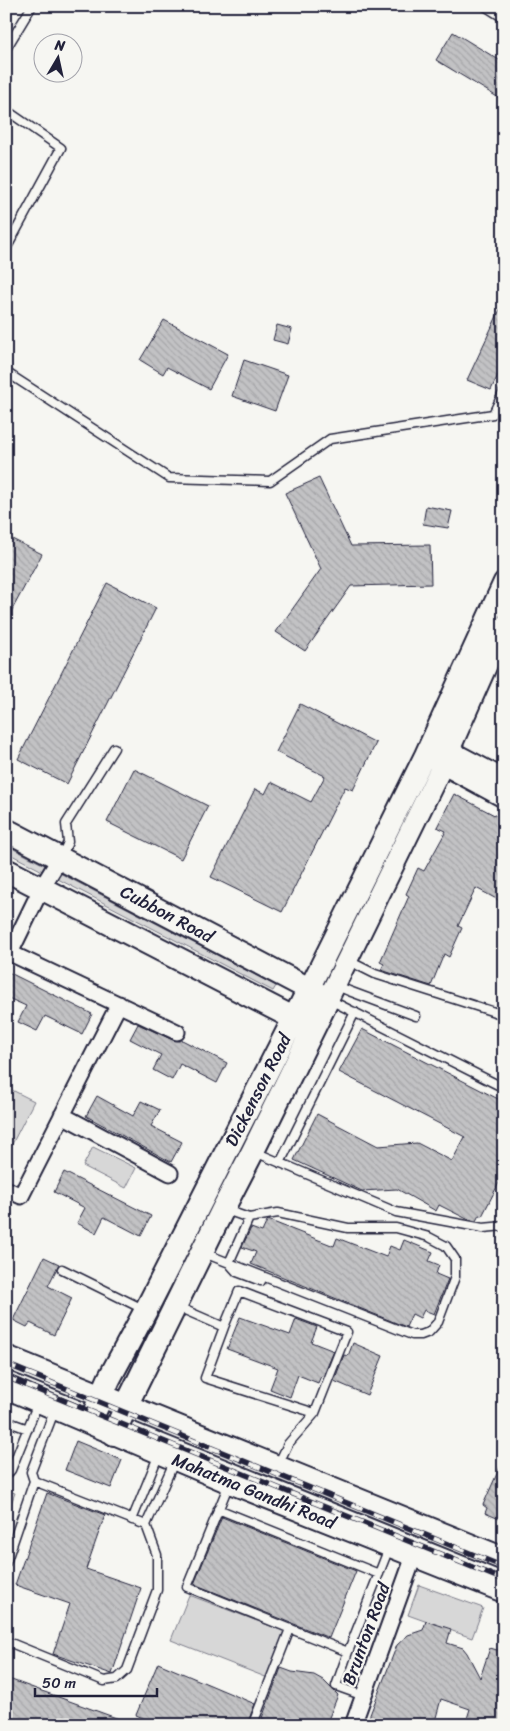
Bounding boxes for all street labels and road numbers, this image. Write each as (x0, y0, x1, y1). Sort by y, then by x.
street label: Cubbon Road (114, 876, 221, 953)
street label: Dickenson Road (216, 1026, 301, 1152)
street label: Mahatma Gandhi Road (167, 1443, 342, 1539)
street label: Brunton Road (333, 1577, 400, 1690)

